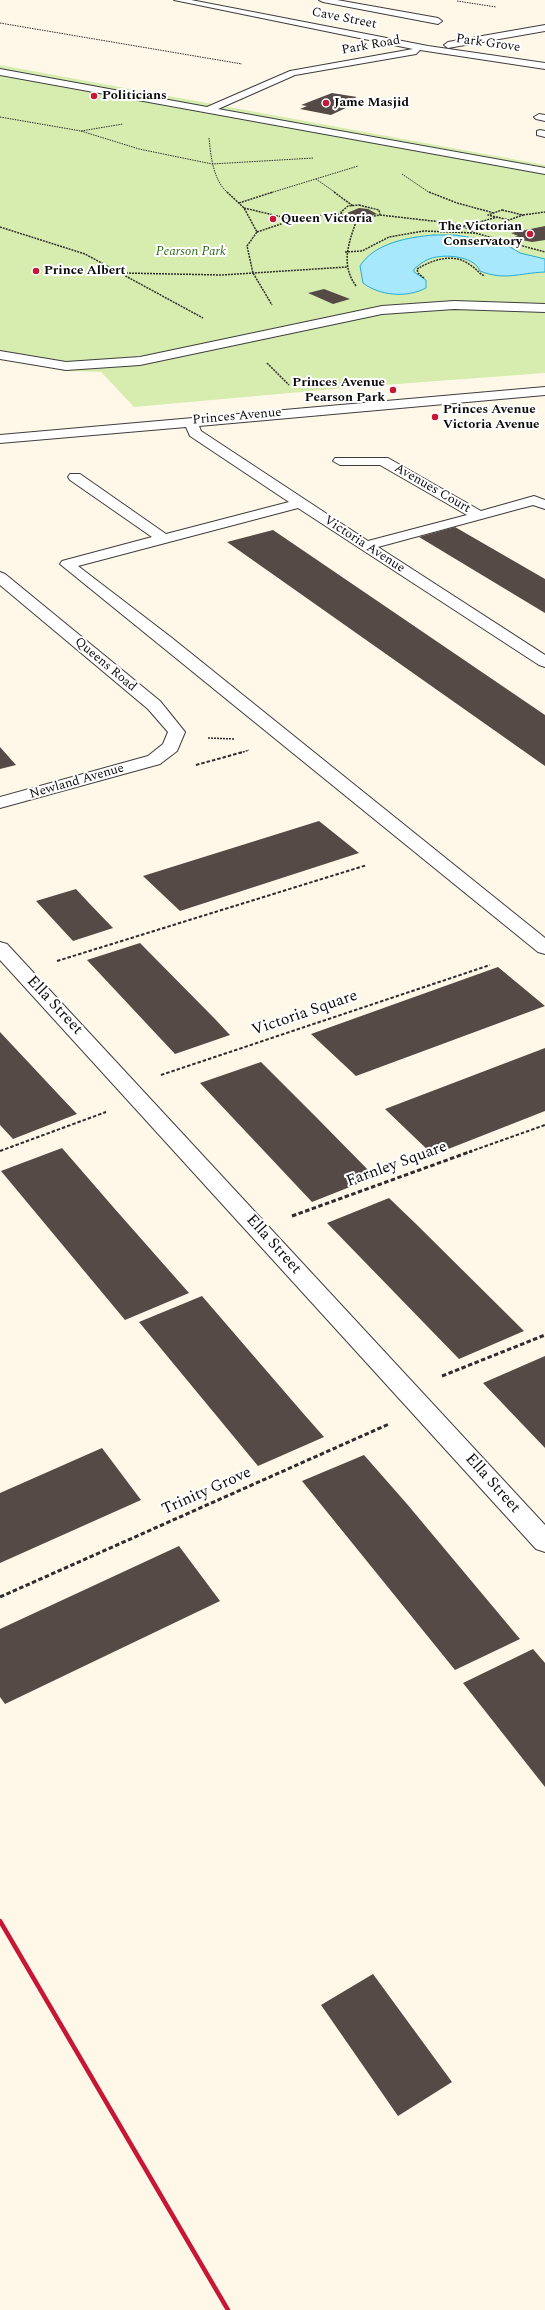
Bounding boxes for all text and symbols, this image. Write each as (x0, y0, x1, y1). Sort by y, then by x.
street label: Cave Street (310, 5, 378, 33)
street label: Park Grove (455, 32, 521, 56)
street label: Park Road (340, 33, 402, 59)
place label: Politicians (102, 88, 167, 104)
marker: Politicians (89, 91, 99, 101)
place label: Jame Masjid (334, 95, 409, 111)
marker: Jame Masjid (321, 98, 331, 108)
place label: Queen Victoria (281, 211, 372, 227)
marker: Queen Victoria (268, 214, 278, 224)
place label: The Victorian Conservatory (438, 219, 522, 250)
marker: The Victorian Conservatory (525, 229, 535, 239)
park label: Pearson Park (156, 244, 226, 260)
place label: Prince Albert (44, 263, 126, 279)
marker: Prince Albert (31, 266, 41, 276)
place label: Princes Avenue Pearson Park (292, 375, 385, 406)
marker: Princes Avenue Pearson Park (388, 385, 398, 395)
place label: Princes Avenue Victoria Avenue (443, 402, 539, 433)
street label: Princes Avenue (192, 405, 282, 429)
marker: Princes Avenue Victoria Avenue (430, 412, 440, 422)
street label: Avenues Court (391, 461, 473, 517)
street label: Victoria Avenue (321, 513, 407, 577)
street label: Queens Road (71, 635, 139, 695)
street label: Newland Avenue (28, 761, 126, 803)
street label: Ella Street (22, 973, 86, 1039)
street label: Victoria Square (250, 987, 360, 1041)
street label: Farnley Square (344, 1138, 450, 1192)
street label: Ella Street (241, 1211, 305, 1279)
street label: Ella Street (460, 1450, 524, 1518)
street label: Trinity Grove (159, 1464, 255, 1520)

